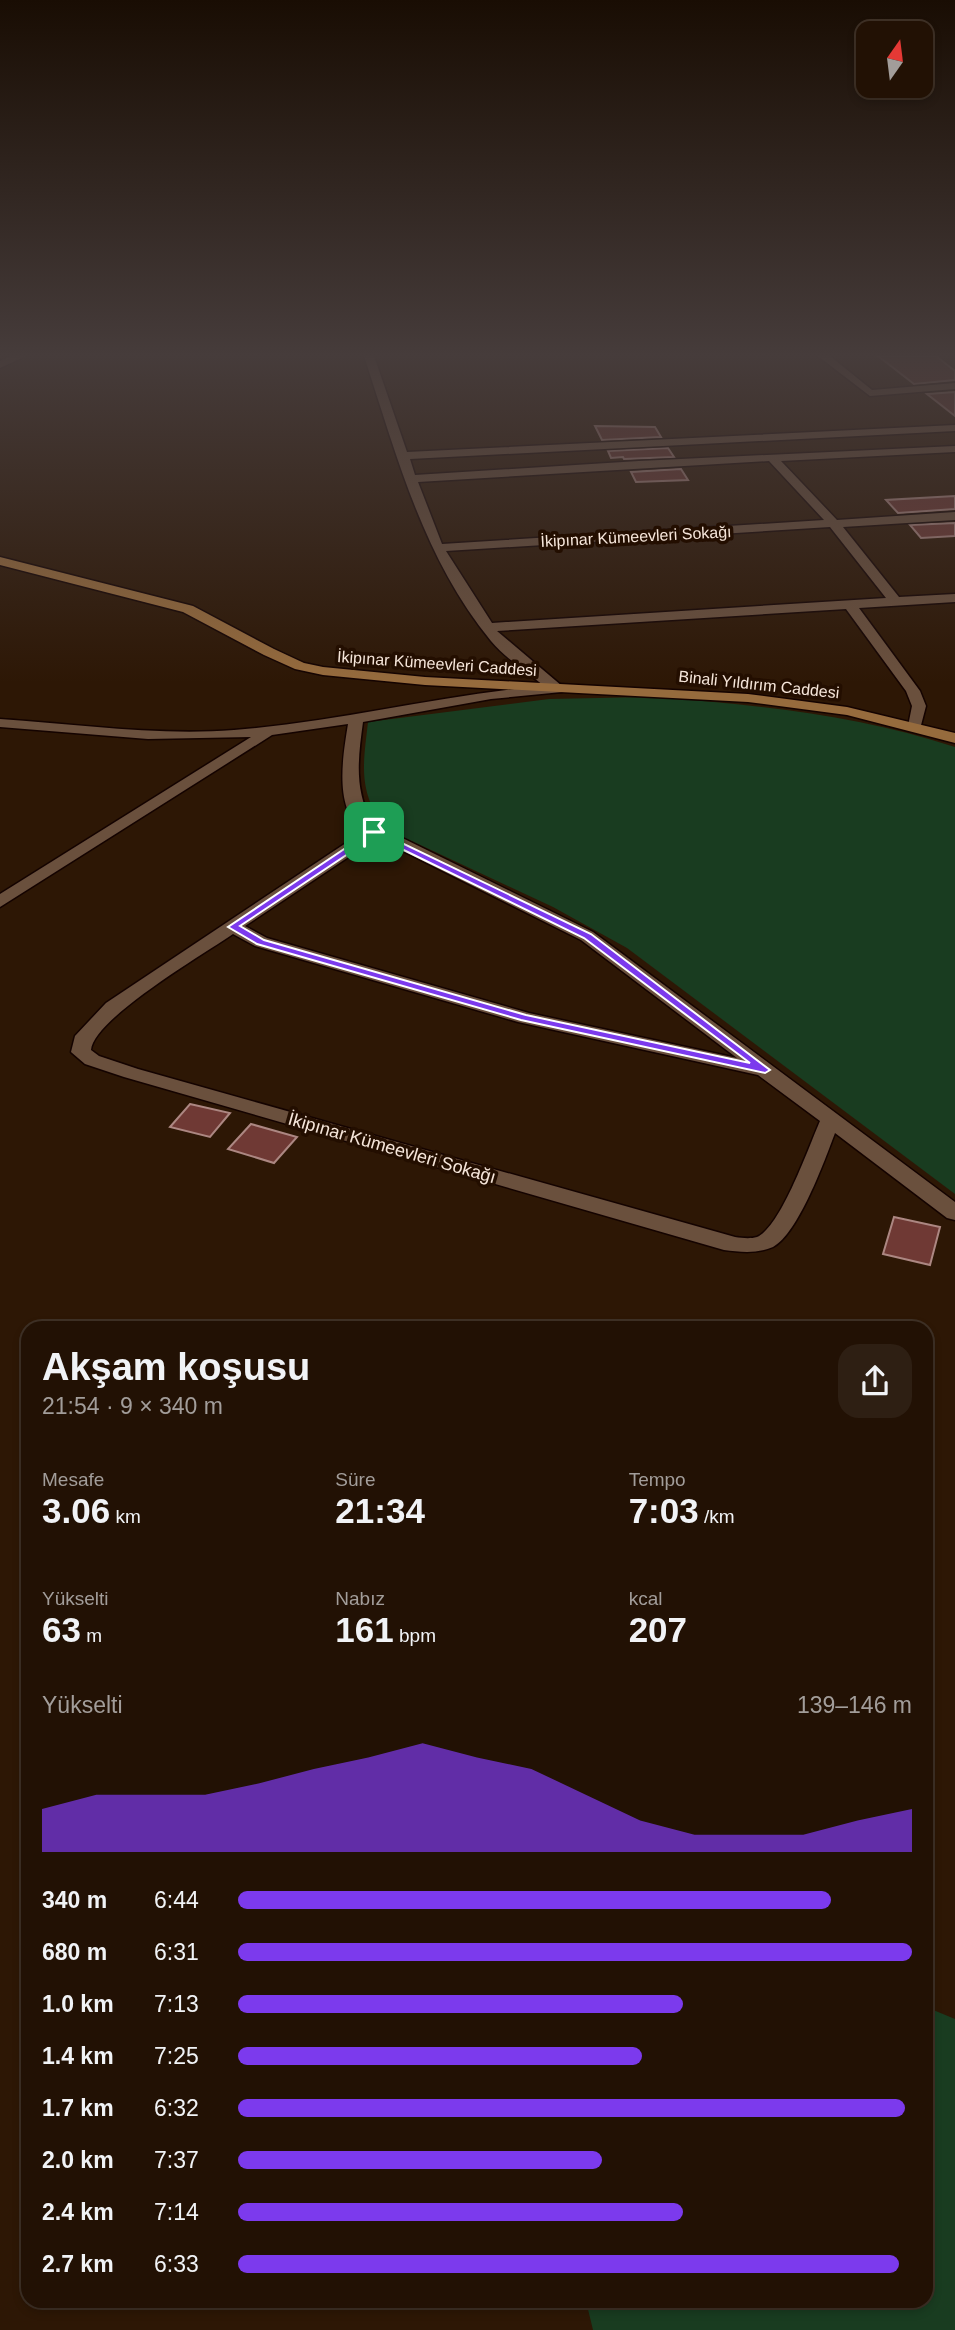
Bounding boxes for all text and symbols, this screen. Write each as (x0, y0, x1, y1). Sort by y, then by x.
north arrow (856, 21, 933, 98)
map controls (856, 21, 933, 98)
street label: İkipınar Kümeevleri Sokağı (540, 522, 732, 550)
street label: İkipınar Kümeevleri Caddesi (337, 647, 537, 679)
street label: Binali Yıldırım Caddesi (678, 668, 840, 701)
pin (344, 802, 404, 862)
icon: arrive (355, 813, 393, 851)
street label: İkipınar Kümeevleri Sokağı (286, 1109, 498, 1187)
button: share (838, 1344, 912, 1418)
text: Akşam koşusu (42, 1346, 310, 1388)
text: 21:54 · 9 × 340 m (42, 1393, 223, 1419)
text: Mesafe (42, 1469, 104, 1490)
text: Süre (335, 1469, 375, 1490)
text: Tempo (629, 1469, 686, 1490)
text: 3.06 (42, 1491, 110, 1530)
text: 21:34 (335, 1491, 425, 1530)
text: 7:03 (629, 1491, 699, 1530)
text: km (110, 1506, 141, 1527)
text: /km (699, 1506, 735, 1527)
text: Yükselti (42, 1588, 109, 1609)
text: Nabız (335, 1588, 385, 1609)
text: kcal (629, 1588, 662, 1609)
text: 63 (42, 1610, 81, 1649)
text: 161 (335, 1610, 394, 1649)
text: 207 (629, 1610, 687, 1649)
text: m (81, 1625, 102, 1646)
text: bpm (394, 1625, 436, 1646)
text: Yükselti (42, 1692, 123, 1718)
text: 139–146 m (797, 1692, 912, 1718)
text: 340 m (42, 1887, 107, 1913)
text: 6:44 (154, 1887, 199, 1913)
text: 680 m (42, 1939, 107, 1965)
text: 6:31 (154, 1939, 199, 1965)
text: 1.0 km (42, 1991, 114, 2017)
text: 7:13 (154, 1991, 199, 2017)
text: 1.4 km (42, 2043, 114, 2069)
text: 7:25 (154, 2043, 199, 2069)
text: 1.7 km (42, 2095, 114, 2121)
text: 6:32 (154, 2095, 199, 2121)
text: 2.0 km (42, 2147, 114, 2173)
text: 7:37 (154, 2147, 199, 2173)
text: 2.4 km (42, 2199, 114, 2225)
text: 7:14 (154, 2199, 199, 2225)
text: 2.7 km (42, 2251, 114, 2277)
text: 6:33 (154, 2251, 199, 2277)

